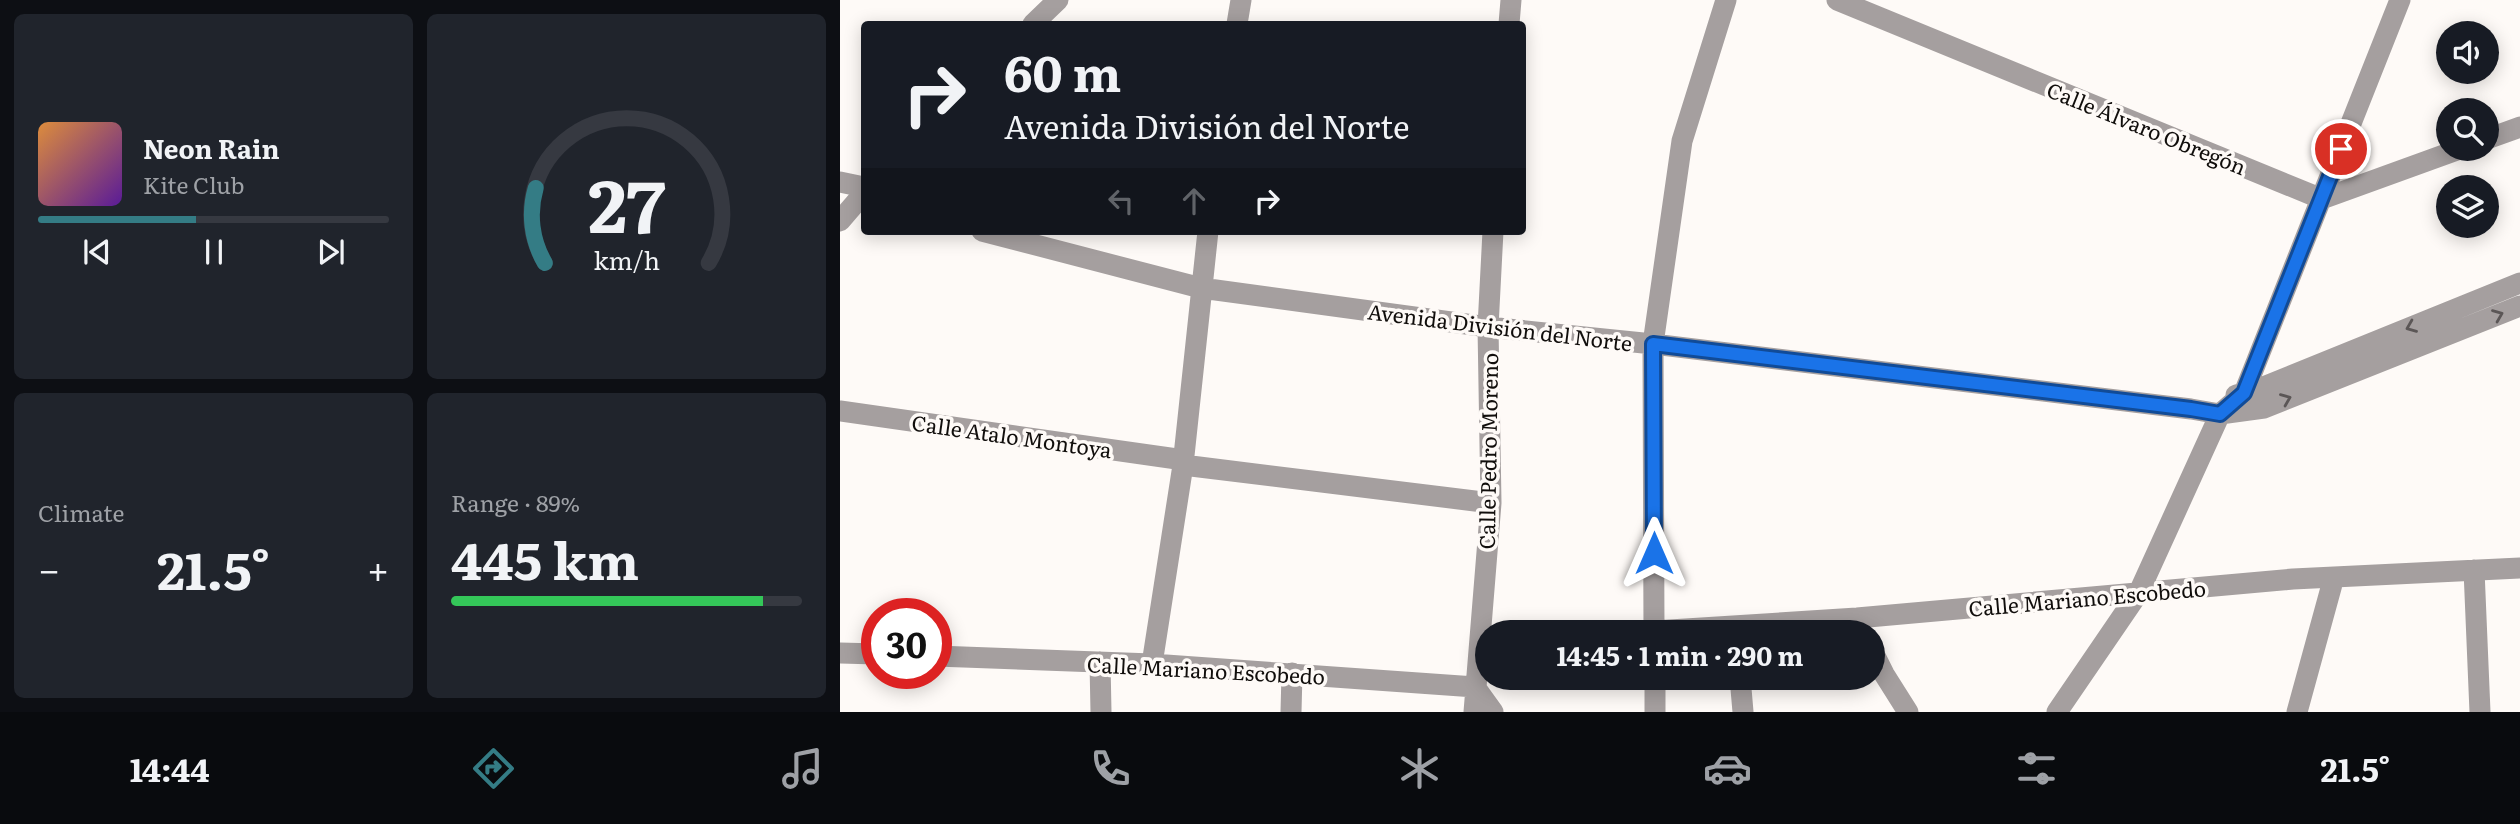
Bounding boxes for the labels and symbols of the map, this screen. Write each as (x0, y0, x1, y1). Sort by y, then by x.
street label: Calle Álvaro Obregón (2043, 73, 2251, 181)
pin (2311, 119, 2371, 179)
street label: Avenida División del Norte (1366, 294, 1634, 358)
one-way arrow (2491, 310, 2503, 324)
one-way arrow (2406, 318, 2418, 332)
street label: Calle Pedro Moreno (1470, 352, 1504, 550)
one-way arrow (2280, 394, 2292, 408)
street label: Calle Atalo Montoya (910, 406, 1115, 464)
position arrow (1617, 516, 1691, 590)
street label: Calle Mariano Escobedo (1967, 571, 2207, 623)
speed limit sign: 30 (861, 598, 952, 689)
street label: Calle Mariano Escobedo (1086, 647, 1326, 691)

